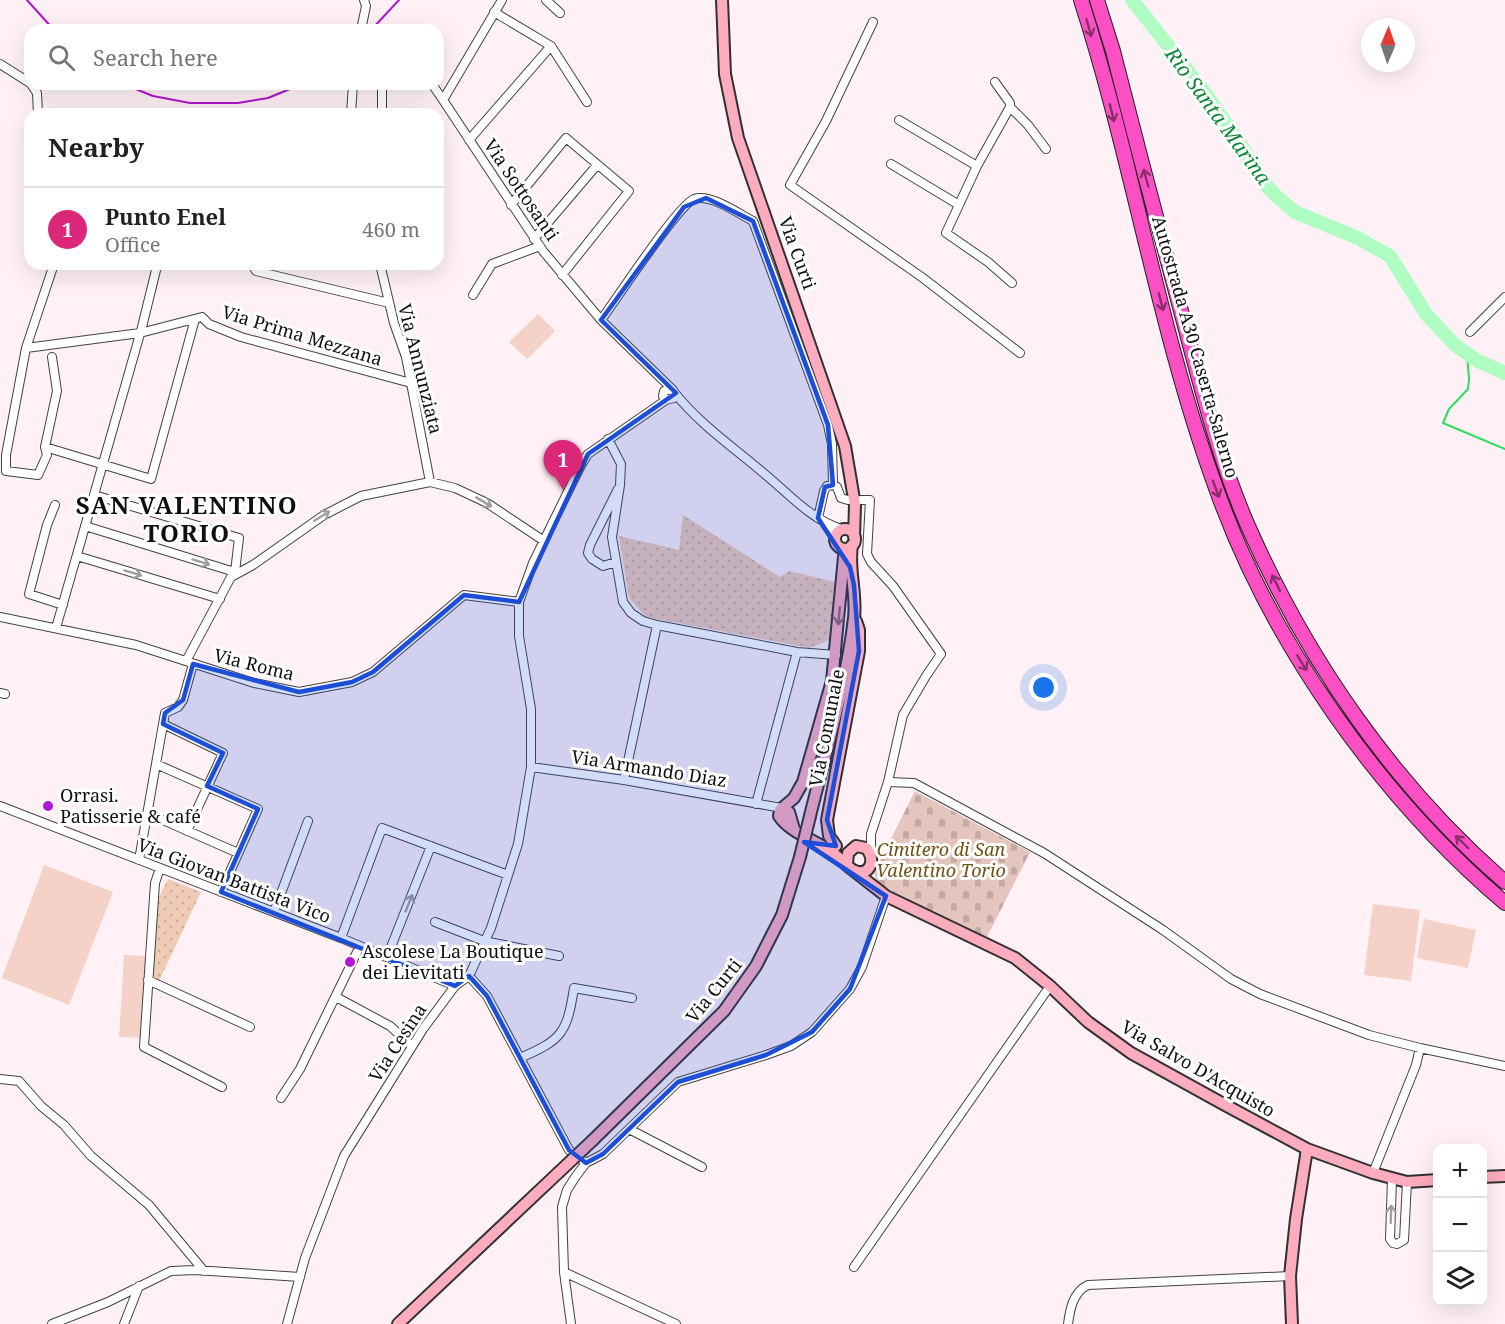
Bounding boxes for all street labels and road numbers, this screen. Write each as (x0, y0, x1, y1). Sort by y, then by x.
street label: Via Sottosanti (479, 134, 565, 245)
street label: Via Curti (774, 213, 822, 293)
street label: Autostrada A30 Caserta-Salerno (1147, 213, 1245, 481)
street label: Via Prima Mezzana (219, 299, 385, 371)
street label: Via Annunziata (393, 301, 449, 436)
street label: Via Roma (212, 642, 297, 686)
street label: Via Comunale (803, 667, 849, 789)
street label: Via Armando Diaz (570, 744, 729, 792)
street label: Via Giovan Battista Vico (134, 832, 335, 928)
street label: Via Curti (680, 953, 747, 1027)
street label: Via Cesina (363, 999, 431, 1086)
street label: Via Salvo D'Acquisto (1117, 1014, 1280, 1122)

